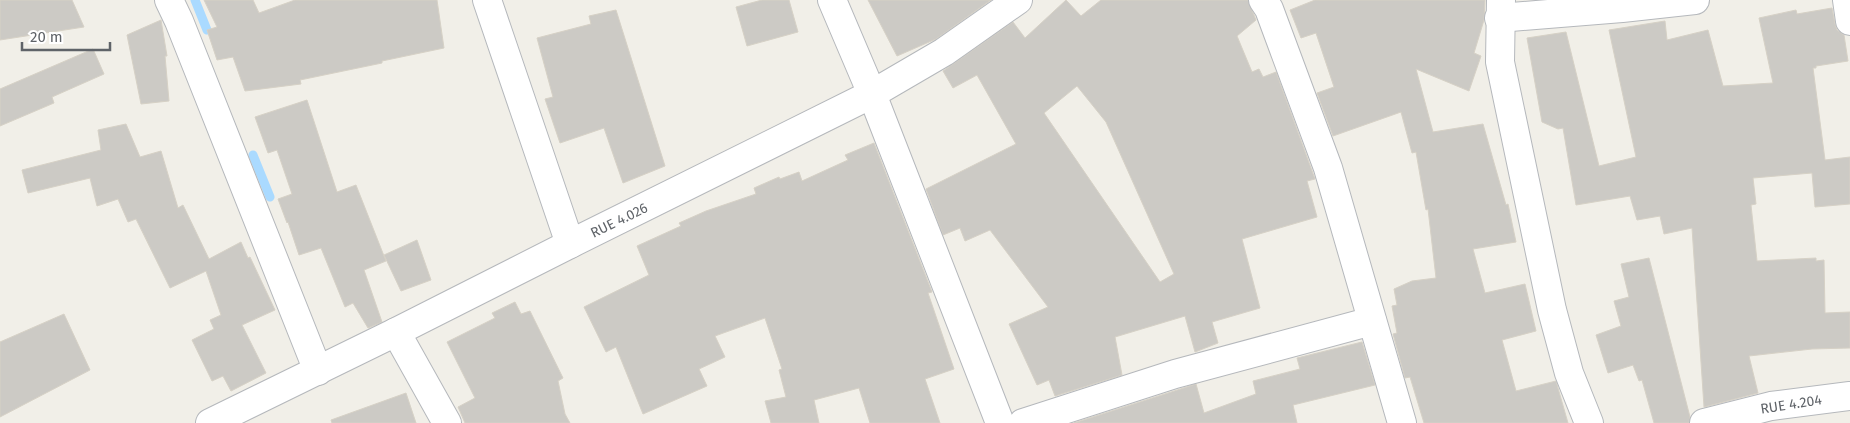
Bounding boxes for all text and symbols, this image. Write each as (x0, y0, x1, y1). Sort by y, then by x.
scale bar (22, 20, 110, 52)
text: 20 m (30, 28, 63, 46)
street label: RUE 4.026 (588, 199, 651, 242)
street label: RUE 4.204 (1759, 391, 1823, 418)

